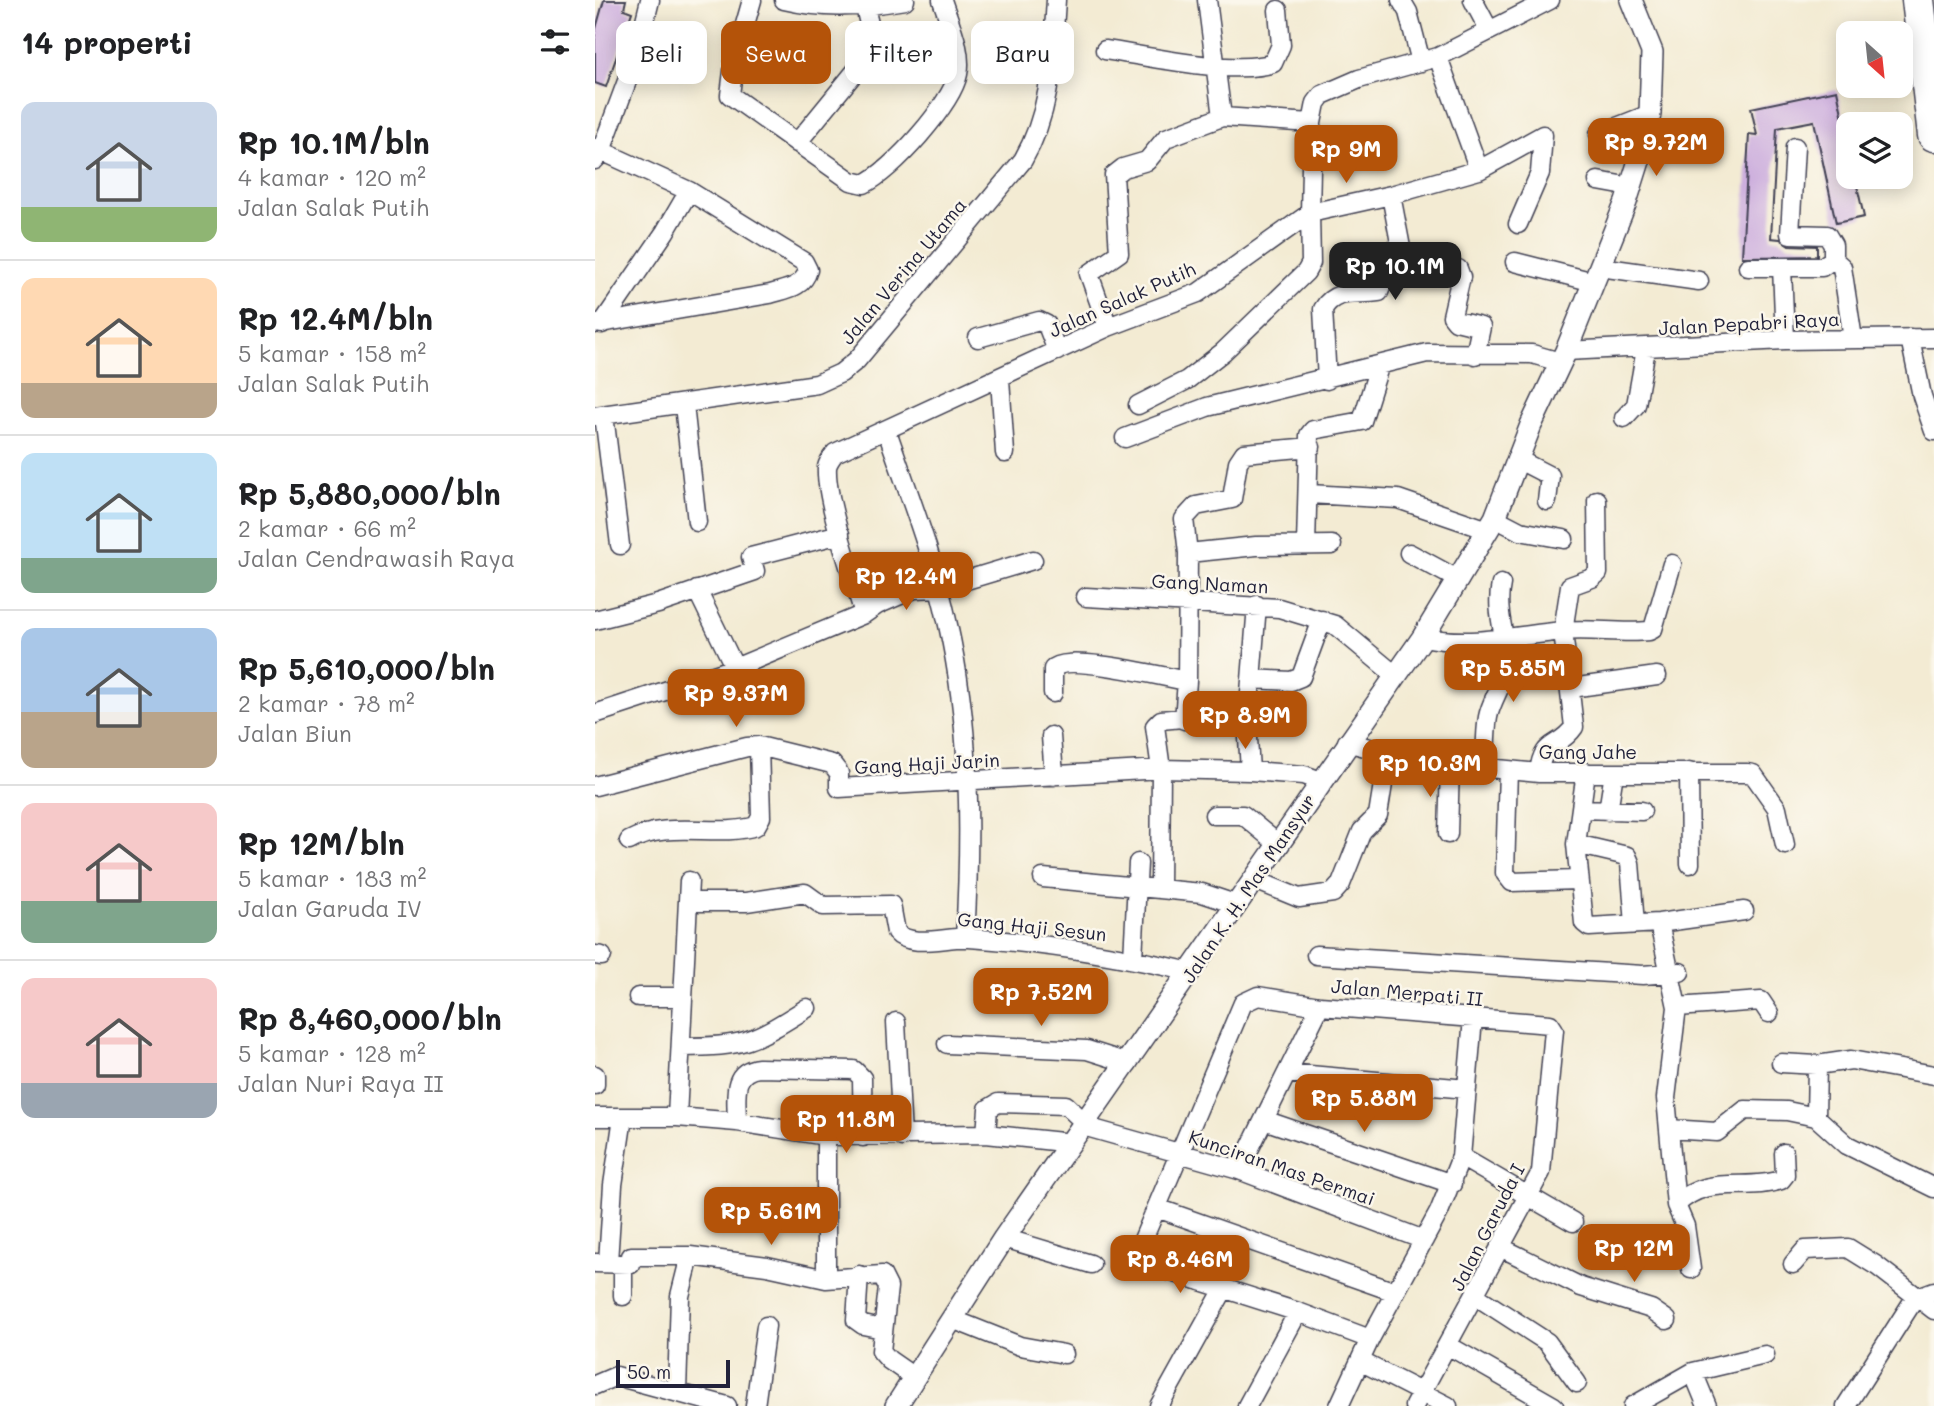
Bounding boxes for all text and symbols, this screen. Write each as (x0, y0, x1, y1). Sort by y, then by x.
chip: Beli (616, 21, 707, 84)
chip: Sewa (721, 21, 831, 84)
chip: Filter (845, 21, 957, 84)
chip: Baru (971, 21, 1074, 84)
north arrow (1836, 21, 1913, 98)
map controls (1836, 21, 1913, 189)
text: 14 properti (21, 22, 193, 62)
icon: filters (536, 23, 574, 61)
button: layers (1836, 112, 1913, 189)
pin: Rp 9.72M (1584, 118, 1728, 178)
text: Rp 10.1M/bln (238, 122, 430, 162)
pin: Rp 9M (1297, 125, 1395, 185)
text: Rp 9.72M (1604, 126, 1708, 156)
icon: home (77, 130, 161, 214)
text: Rp 9M (1310, 133, 1382, 163)
text: 4 kamar · 120 m² (238, 162, 426, 192)
text: Jalan Salak Putih (238, 192, 429, 222)
street label: Jalan Verina Utama (835, 193, 971, 349)
pin: Rp 10.1M (1323, 243, 1467, 302)
text: Rp 10.1M (1345, 250, 1445, 280)
street label: Jalan Salak Putih (1045, 256, 1199, 342)
text: Rp 12.4M/bln (238, 298, 433, 338)
icon: home (77, 306, 161, 390)
street label: Jalan Pepabri Raya (1658, 306, 1840, 340)
text: 5 kamar · 158 m² (238, 338, 426, 368)
text: Jalan Salak Putih (238, 368, 429, 398)
text: Rp 5,880,000/bln (238, 473, 501, 513)
icon: home (77, 481, 161, 565)
text: 2 kamar · 66 m² (238, 513, 416, 543)
text: Jalan Cendrawasih Raya (238, 543, 515, 573)
pin: Rp 12.4M (834, 552, 978, 612)
text: Rp 12.4M (855, 560, 957, 590)
street label: Gang Naman (1151, 567, 1269, 599)
pin: Rp 5.85M (1441, 644, 1585, 704)
text: Rp 5,610,000/bln (238, 648, 495, 688)
text: Rp 5.85M (1460, 652, 1566, 682)
icon: home (77, 656, 161, 740)
pin: Rp 9.37M (664, 670, 808, 729)
text: Rp 9.37M (684, 677, 788, 707)
text: 2 kamar · 78 m² (238, 688, 415, 718)
pin: Rp 8.9M (1180, 692, 1310, 751)
text: Rp 8.9M (1199, 699, 1291, 729)
text: Jalan Biun (238, 718, 352, 748)
street label: Gang Jahe (1539, 739, 1637, 764)
pin: Rp 10.3M (1358, 740, 1502, 799)
street label: Gang Haji Jarin (854, 747, 1000, 779)
text: Rp 10.3M (1378, 747, 1482, 777)
street label: Jalan K. H. Mas Mansyur (1175, 789, 1321, 987)
text: Rp 12M/bln (238, 823, 405, 863)
icon: home (77, 831, 161, 915)
text: 5 kamar · 183 m² (238, 863, 426, 893)
text: Jalan Garuda IV (238, 893, 422, 923)
street label: Gang Haji Sesun (956, 906, 1108, 946)
pin: Rp 7.52M (969, 968, 1113, 1028)
street label: Jalan Merpati II (1330, 973, 1484, 1011)
text: Rp 7.52M (989, 976, 1093, 1006)
text: Rp 8,460,000/bln (238, 998, 502, 1038)
icon: home (77, 1006, 161, 1090)
text: 5 kamar · 128 m² (238, 1038, 426, 1068)
text: Jalan Nuri Raya II (238, 1068, 444, 1098)
pin: Rp 5.88M (1292, 1074, 1436, 1134)
text: Rp 5.88M (1311, 1082, 1417, 1112)
pin: Rp 11.8M (774, 1096, 918, 1155)
text: Rp 11.8M (796, 1103, 896, 1133)
street label: Kunciran Mas Permai (1186, 1123, 1378, 1211)
street label: Jalan Garuda I (1444, 1159, 1530, 1295)
pin: Rp 5.61M (699, 1188, 843, 1247)
text: Rp 5.61M (720, 1195, 822, 1225)
pin: Rp 12M (1577, 1224, 1691, 1284)
text: Rp 12M (1594, 1232, 1674, 1262)
pin: Rp 8.46M (1108, 1236, 1252, 1295)
text: Rp 8.46M (1126, 1243, 1234, 1273)
scale bar (616, 1357, 730, 1389)
text: 50 m (627, 1359, 671, 1384)

